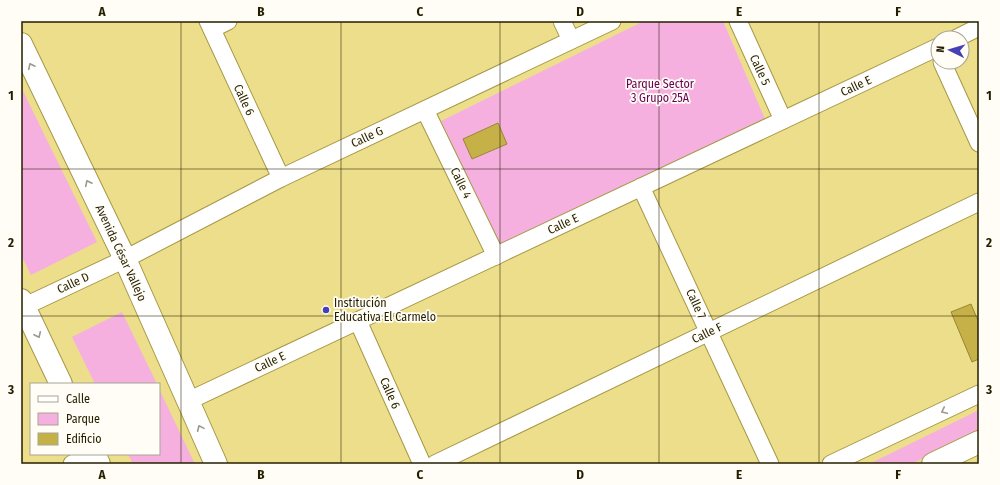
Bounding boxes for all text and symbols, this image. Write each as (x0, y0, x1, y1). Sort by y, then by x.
text: A (97, 4, 106, 19)
text: B (257, 4, 265, 19)
text: C (417, 4, 424, 19)
text: D (576, 4, 584, 19)
text: E (736, 4, 742, 19)
text: F (895, 4, 901, 19)
north arrow (930, 30, 970, 70)
text: N (934, 45, 947, 53)
street label: Calle 5 (747, 52, 773, 88)
one-way arrow (28, 63, 36, 70)
street label: Calle E (838, 73, 874, 99)
park label: Parque Sector 3 Grupo 25A (626, 77, 695, 105)
street label: Calle 6 (231, 82, 257, 118)
text: 1 (8, 88, 14, 103)
text: 1 (986, 88, 992, 103)
street label: Calle G (349, 123, 385, 150)
street label: Calle 4 (448, 165, 475, 201)
one-way arrow (85, 180, 93, 187)
street label: Avenida César Vallejo (93, 203, 149, 303)
street label: Calle E (545, 211, 581, 237)
text: 2 (7, 235, 14, 250)
text: 2 (985, 235, 992, 250)
street label: Calle D (55, 270, 91, 296)
street label: Calle 7 (683, 287, 709, 321)
place label: Institución Educativa El Carmelo (334, 296, 436, 324)
marker: Institución Educativa El Carmelo (321, 305, 331, 315)
street label: Calle F (690, 319, 725, 346)
one-way arrow (33, 331, 41, 338)
street label: Calle E (252, 349, 288, 375)
street label: Calle 6 (377, 375, 403, 411)
text: 3 (7, 382, 14, 397)
text: 3 (985, 382, 992, 397)
legend (30, 383, 160, 455)
text: Calle (66, 392, 90, 406)
one-way arrow (940, 406, 948, 414)
text: Parque (66, 412, 100, 426)
one-way arrow (197, 425, 205, 433)
text: Edificio (66, 432, 102, 446)
text: A (97, 467, 106, 482)
text: B (257, 467, 265, 482)
text: C (417, 467, 424, 482)
text: D (576, 467, 584, 482)
text: E (736, 467, 742, 482)
text: F (895, 467, 901, 482)

